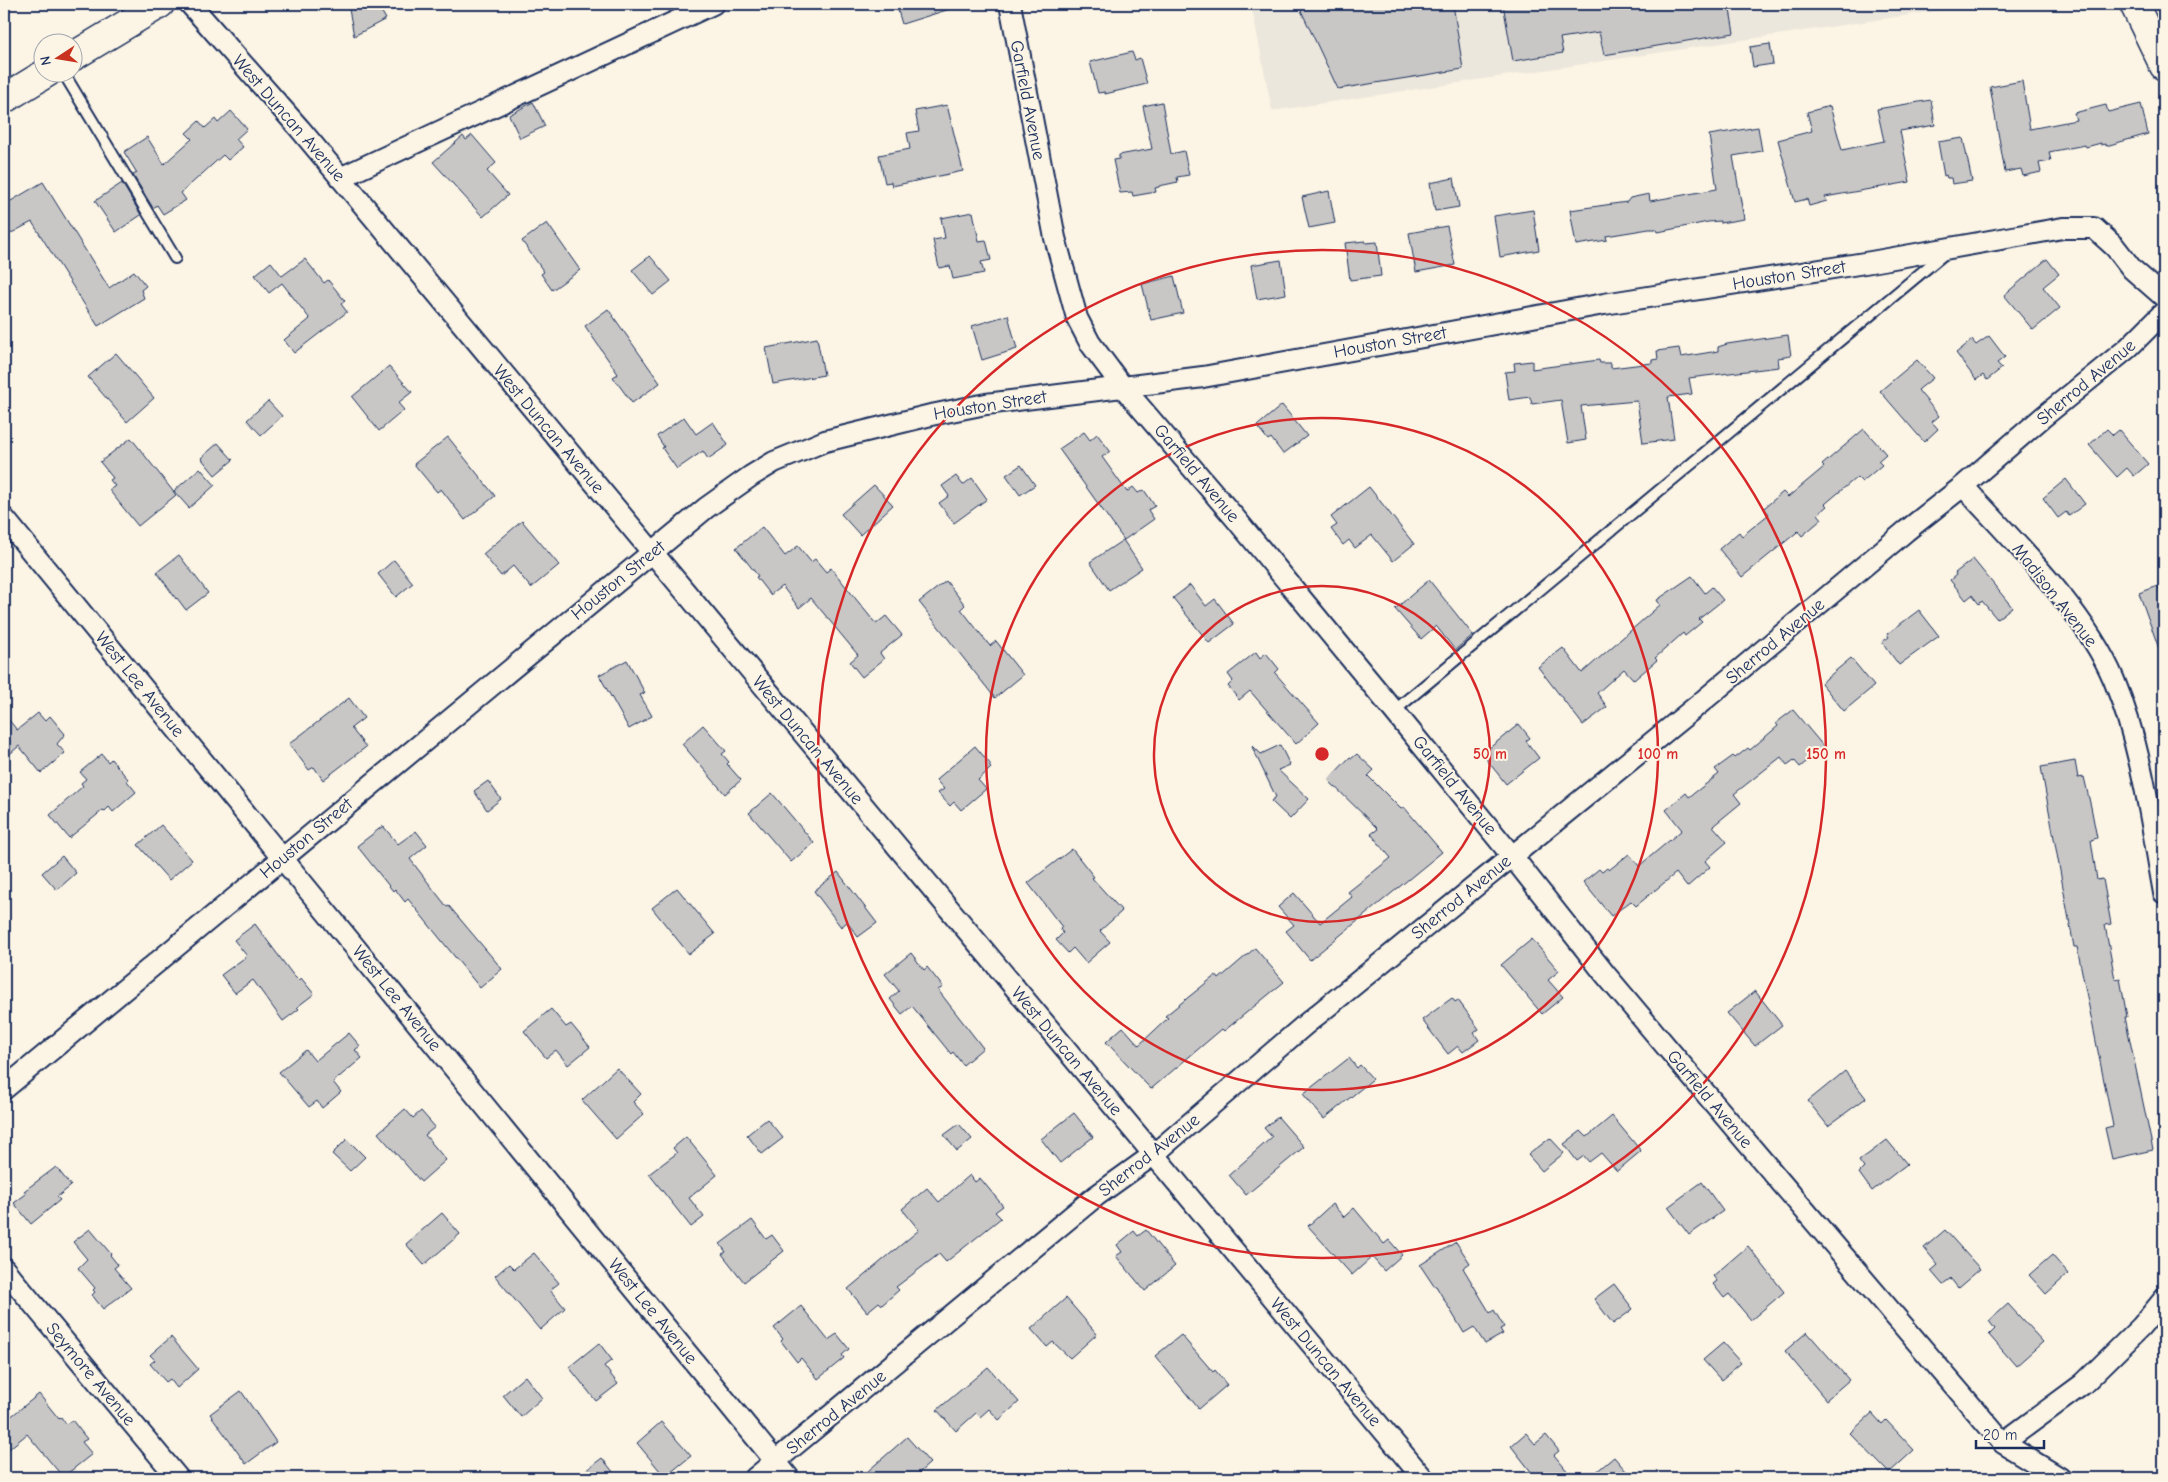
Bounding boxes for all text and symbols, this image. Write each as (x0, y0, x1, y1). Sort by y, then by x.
north arrow (32, 32, 82, 82)
street label: Garfield Avenue (1006, 38, 1049, 162)
street label: West Duncan Avenue (228, 51, 349, 186)
text: N (37, 54, 55, 67)
street label: Houston Street (1731, 256, 1848, 295)
street label: Houston Street (1332, 322, 1449, 363)
street label: Sherrod Avenue (2033, 335, 2140, 430)
street label: West Duncan Avenue (489, 361, 608, 498)
street label: Houston Street (932, 386, 1049, 425)
street label: Garfield Avenue (1149, 420, 1244, 527)
street label: Houston Street (567, 536, 670, 625)
street label: Madison Avenue (2008, 539, 2102, 651)
street label: Sherrod Avenue (1722, 594, 1829, 689)
street label: West Lee Avenue (91, 627, 189, 741)
street label: West Duncan Avenue (748, 672, 867, 809)
street label: Garfield Avenue (1408, 731, 1501, 839)
centre of rings (1313, 745, 1331, 763)
text: 50 m (1473, 745, 1507, 763)
text: 100 m (1638, 745, 1678, 763)
text: 150 m (1806, 745, 1846, 763)
street label: Houston Street (256, 793, 358, 883)
street label: Sherrod Avenue (1407, 851, 1516, 944)
street label: West Lee Avenue (348, 941, 446, 1055)
street label: West Duncan Avenue (1007, 983, 1126, 1120)
street label: Garfield Avenue (1662, 1046, 1757, 1153)
street label: Sherrod Avenue (1095, 1109, 1204, 1201)
street label: West Lee Avenue (604, 1254, 702, 1368)
street label: West Duncan Avenue (1266, 1294, 1385, 1431)
street label: Seymore Avenue (41, 1319, 140, 1430)
street label: Sherrod Avenue (782, 1366, 891, 1459)
scale bar (1976, 1417, 2043, 1449)
text: 20 m (1983, 1426, 2017, 1444)

